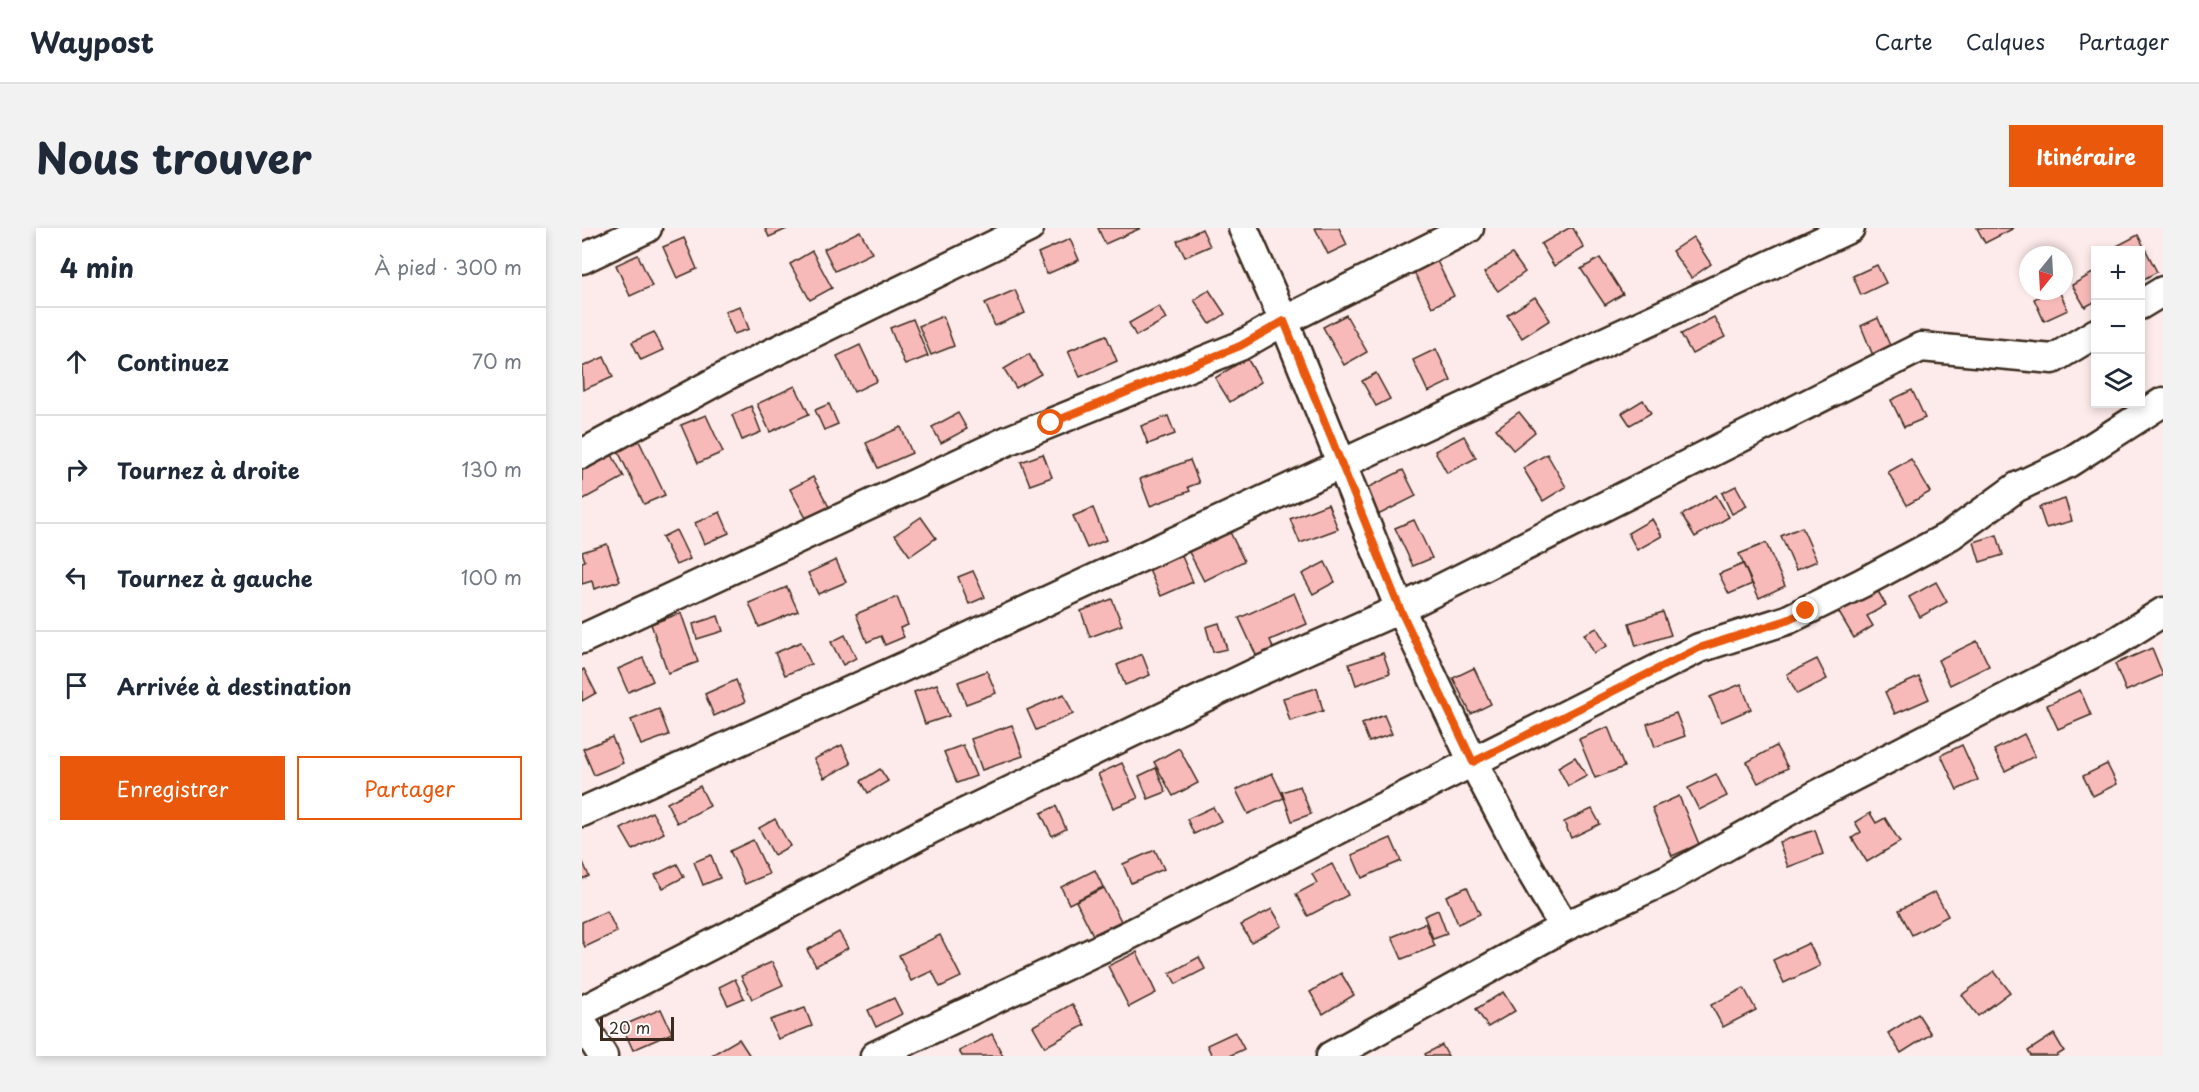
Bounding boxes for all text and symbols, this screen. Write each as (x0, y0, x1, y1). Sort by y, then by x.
text: Waypost (30, 20, 154, 63)
text: Carte (1875, 25, 1933, 57)
text: Calques (1966, 25, 2045, 57)
text: Partager (2078, 25, 2169, 57)
text: Nous trouver (36, 125, 312, 188)
button: Itinéraire (2009, 125, 2163, 187)
north arrow (2019, 246, 2073, 300)
map controls (2091, 246, 2145, 408)
button: + (2091, 246, 2145, 300)
text: 4 min (60, 248, 134, 287)
text: À pied · 300 m (374, 252, 522, 282)
button: − (2091, 300, 2145, 354)
icon: ahead (60, 345, 93, 378)
text: Continuez (117, 345, 229, 378)
text: 70 m (472, 346, 522, 376)
button: layers (2091, 354, 2145, 408)
route start (1037, 409, 1063, 435)
icon: right (60, 453, 93, 486)
text: Tournez à droite (117, 453, 300, 486)
text: 130 m (462, 454, 522, 484)
icon: left (60, 561, 93, 594)
text: Tournez à gauche (117, 561, 313, 594)
text: 100 m (461, 562, 522, 592)
route end (1792, 597, 1818, 623)
icon: arrive (60, 669, 93, 702)
text: Arrivée à destination (117, 669, 351, 702)
button: Enregistrer (60, 756, 285, 820)
button: Partager (297, 756, 522, 820)
scale bar (600, 1014, 674, 1042)
text: 20 m (609, 1015, 650, 1039)

